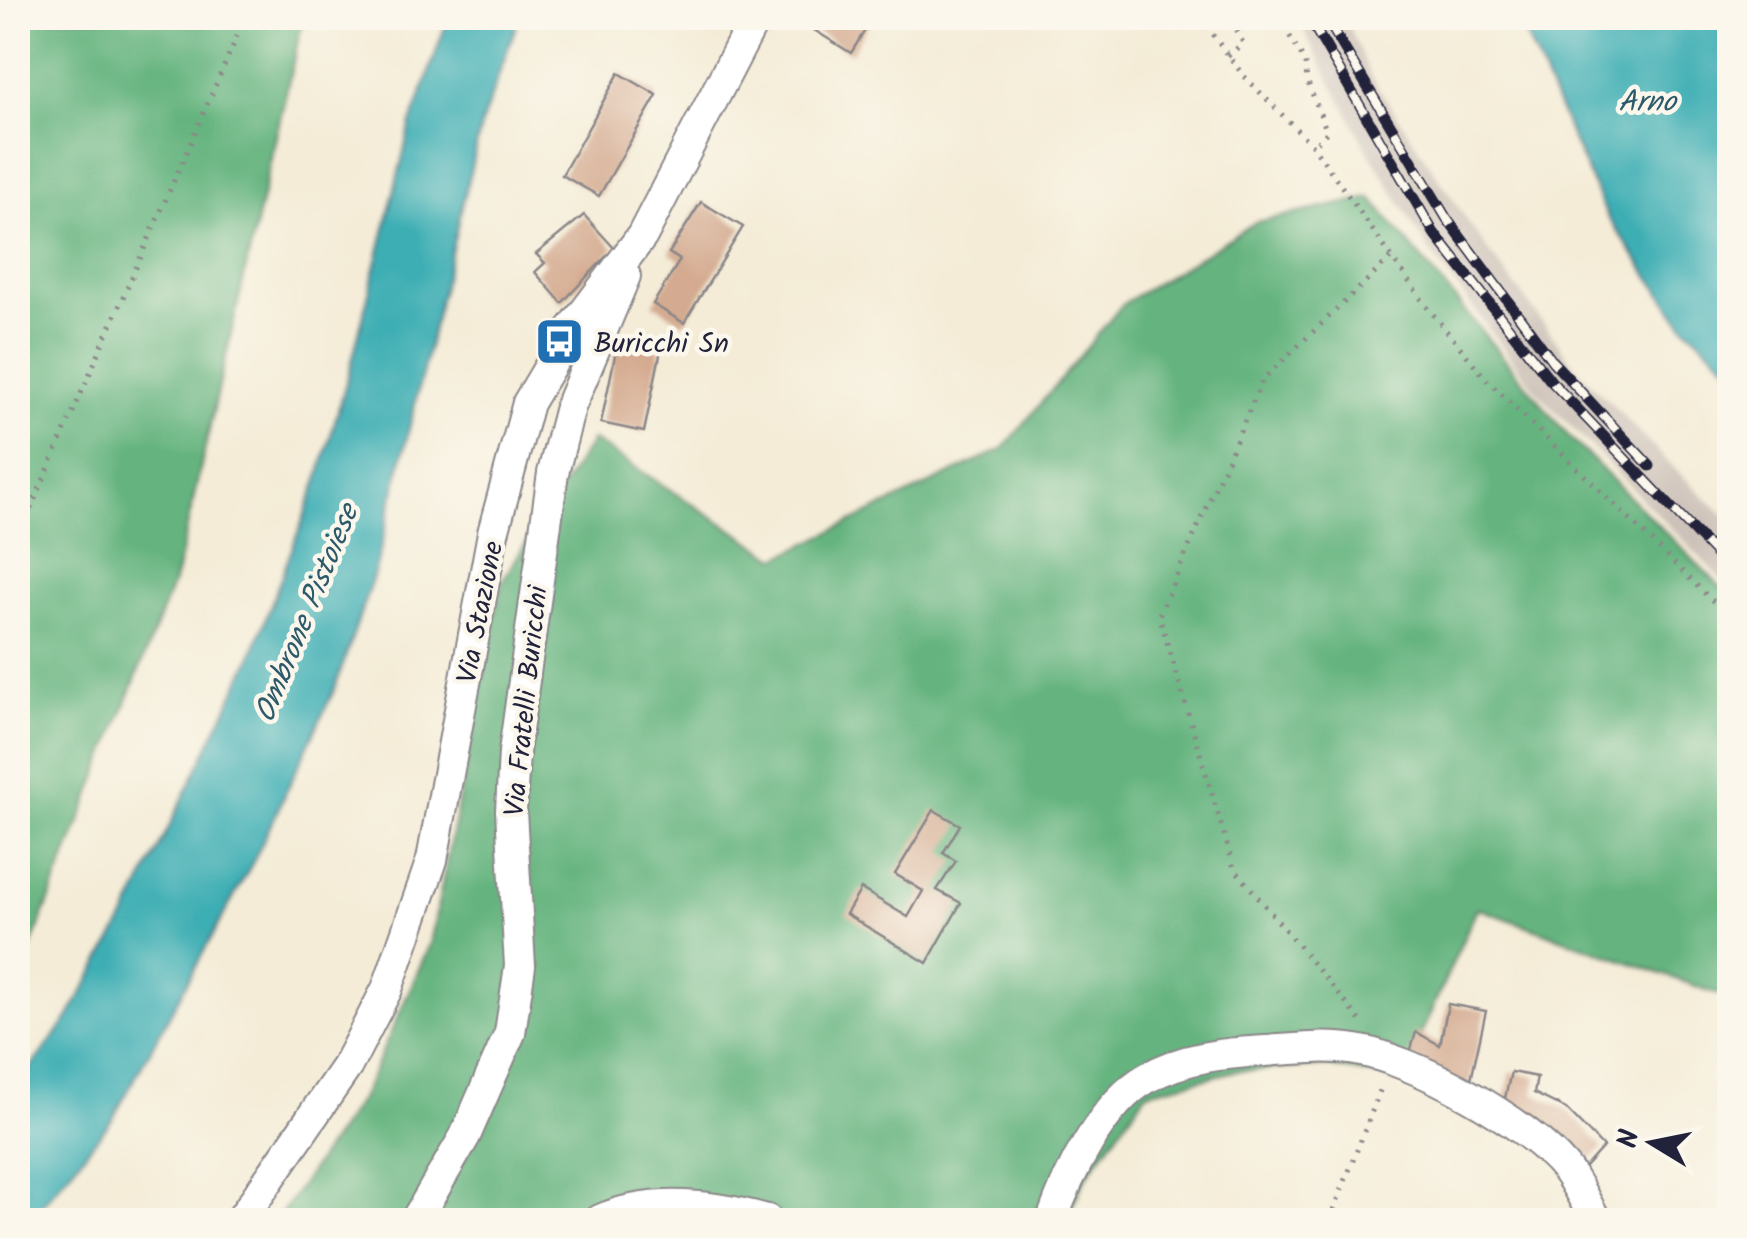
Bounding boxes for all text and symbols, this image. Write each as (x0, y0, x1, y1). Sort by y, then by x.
water label: Arno (1618, 79, 1678, 127)
bus stop icon: Buricchi Sn (533, 316, 585, 368)
place label: Buricchi Sn (594, 322, 729, 367)
water label: Ombrone Pistoiese (242, 495, 374, 730)
street label: Via Stazione (446, 537, 517, 687)
street label: Via Fratelli Buricchi (493, 582, 562, 819)
north arrow (1602, 1093, 1702, 1193)
text: N (1606, 1126, 1654, 1152)

